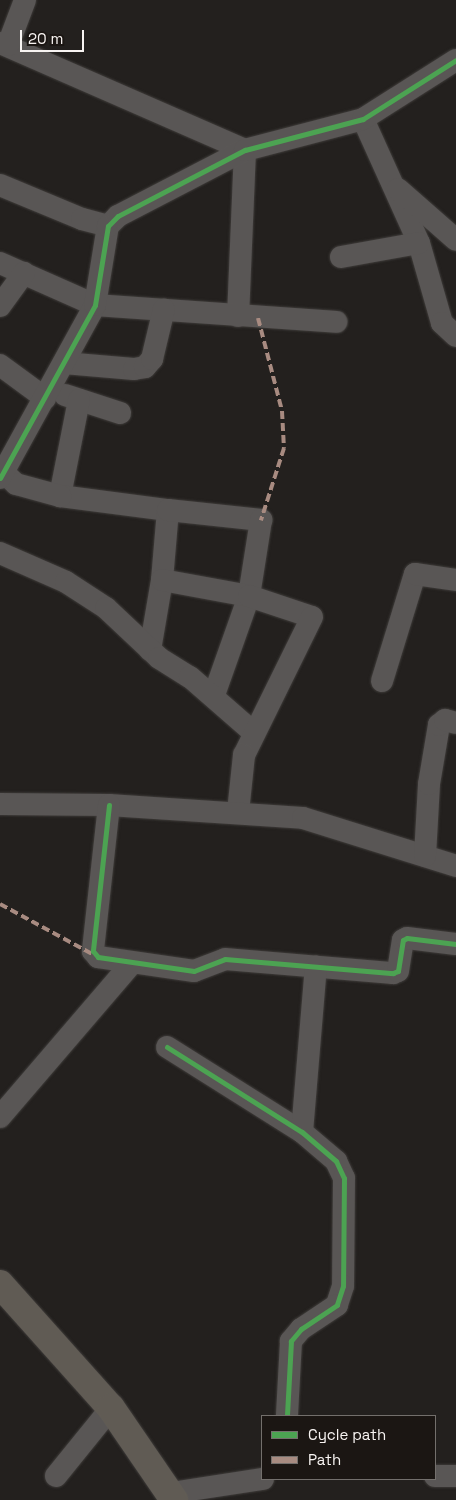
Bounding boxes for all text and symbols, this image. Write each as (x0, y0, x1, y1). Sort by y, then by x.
scale bar (22, 20, 86, 52)
text: 20 m (28, 29, 63, 48)
legend (261, 1415, 436, 1480)
text: Cycle path (308, 1425, 386, 1444)
text: Path (308, 1450, 341, 1469)

